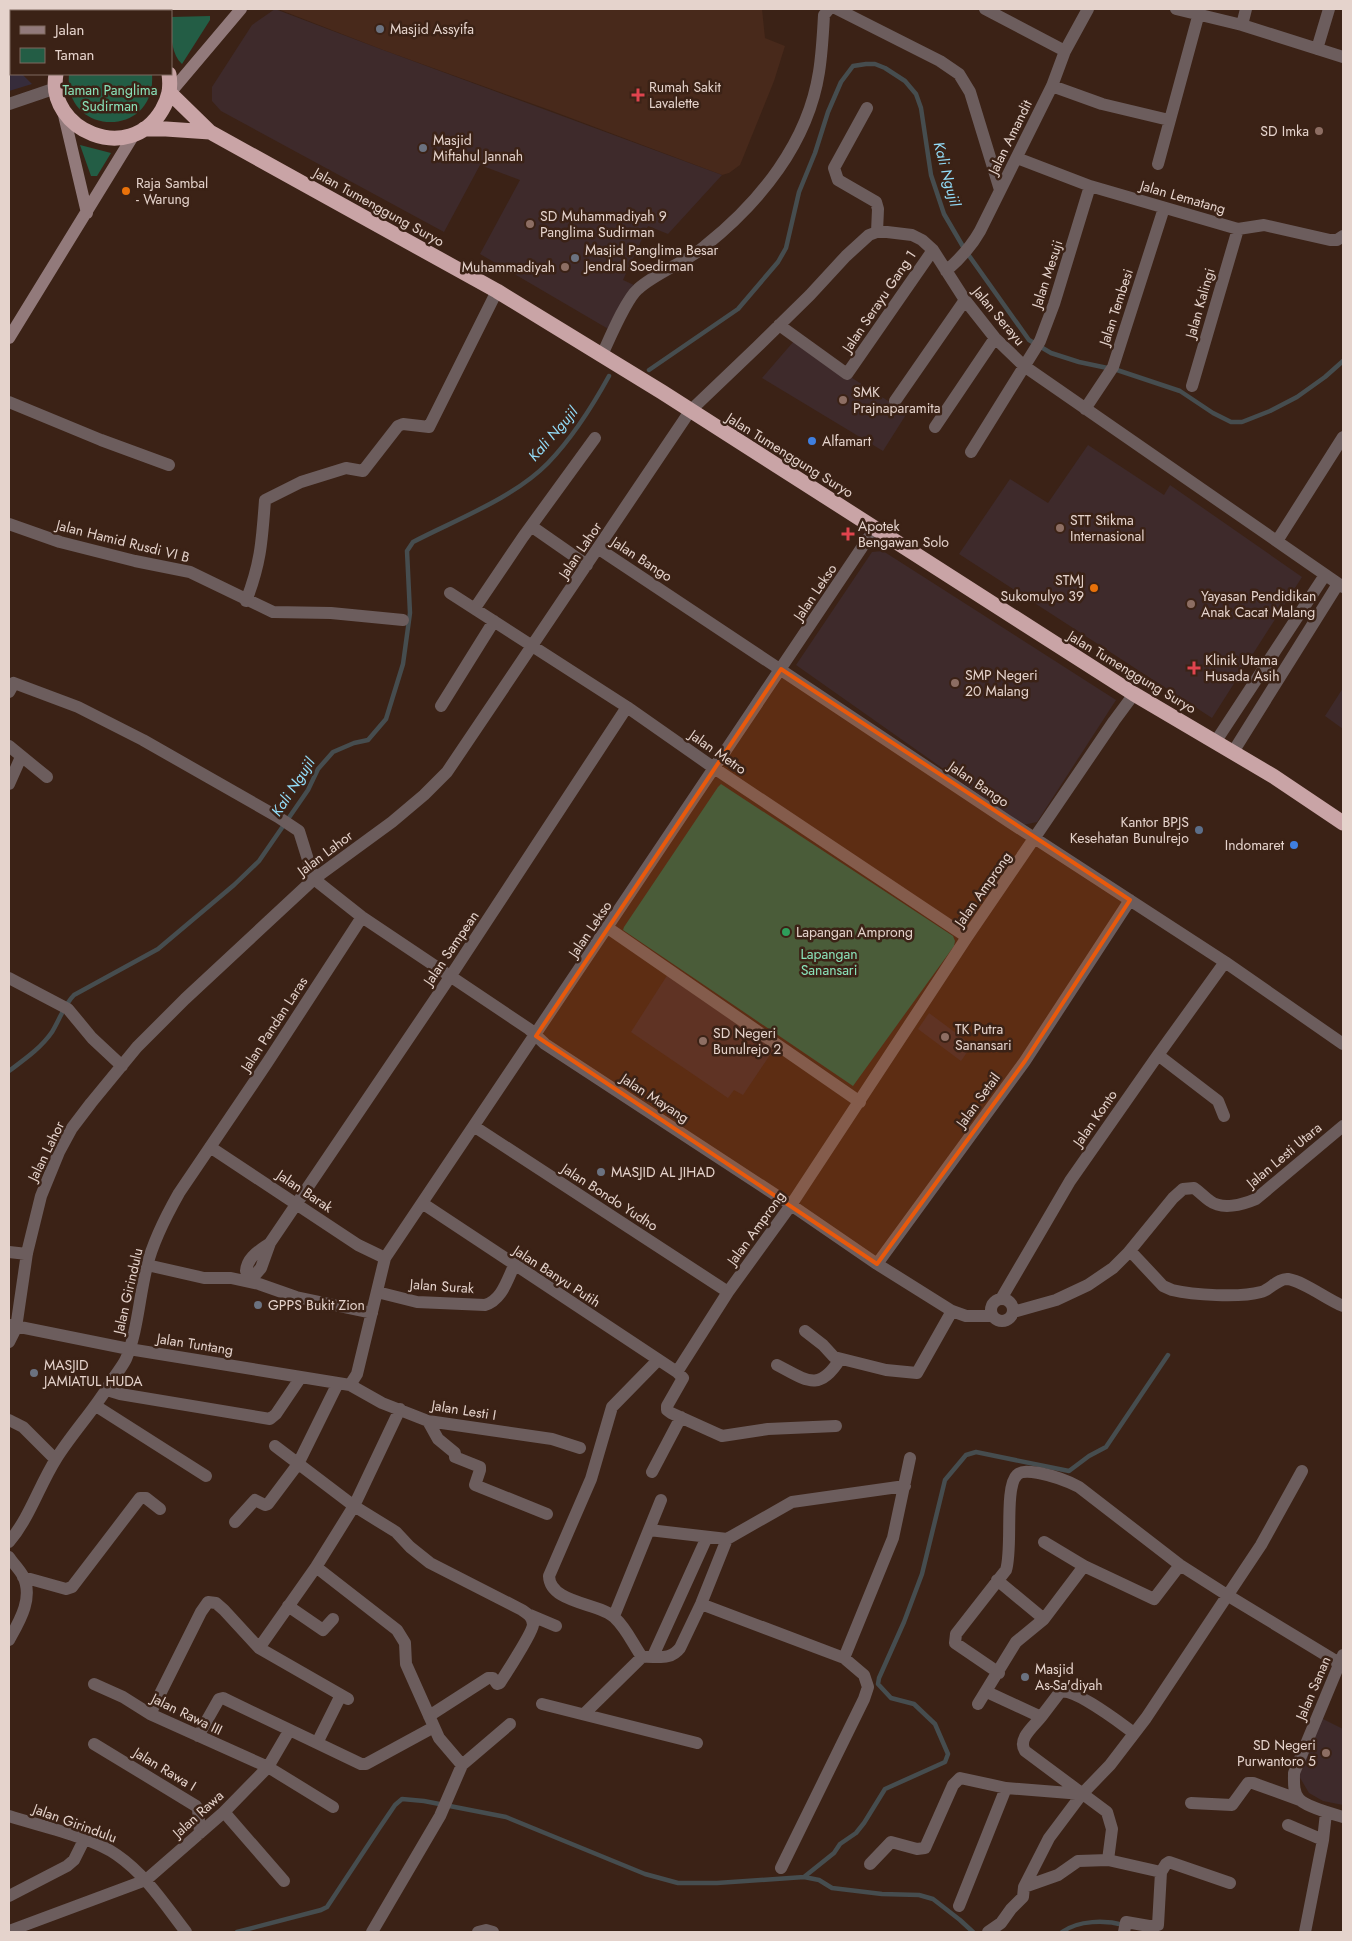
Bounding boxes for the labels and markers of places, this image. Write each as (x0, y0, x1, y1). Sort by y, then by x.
place label: Masjid Assyifa (390, 19, 474, 39)
marker: Masjid Assyifa (374, 23, 386, 35)
place label: Rumah Sakit Lavalette (649, 77, 722, 113)
marker: Rumah Sakit Lavalette (631, 88, 645, 102)
place label: SD Imka (1260, 121, 1309, 141)
marker: SD Imka (1313, 125, 1325, 137)
place label: Masjid Miftahul Jannah (433, 130, 523, 166)
marker: Masjid Miftahul Jannah (417, 142, 429, 154)
place label: Raja Sambal - Warung (136, 173, 208, 209)
marker: Raja Sambal - Warung (120, 185, 132, 197)
place label: SD Muhammadiyah 9 Panglima Sudirman (540, 206, 667, 242)
marker: SD Muhammadiyah 9 Panglima Sudirman (524, 218, 536, 230)
place label: Masjid Panglima Besar Jendral Soedirman (583, 240, 718, 276)
marker: Masjid Panglima Besar Jendral Soedirman (569, 252, 581, 264)
place label: Muhammadiyah (462, 257, 555, 277)
marker: Muhammadiyah (559, 261, 571, 273)
place label: SMK Prajnaparamita (853, 382, 940, 418)
marker: SMK Prajnaparamita (837, 394, 849, 406)
place label: Alfamart (822, 431, 872, 451)
marker: Alfamart (806, 435, 818, 447)
place label: STT Stikma Internasional (1070, 510, 1144, 546)
place label: Apotek Bengawan Solo (858, 516, 949, 552)
marker: STT Stikma Internasional (1054, 522, 1066, 534)
marker: Apotek Bengawan Solo (842, 528, 854, 540)
place label: STMJ Sukomulyo 39 (1000, 570, 1084, 606)
marker: STMJ Sukomulyo 39 (1088, 582, 1100, 594)
place label: Yayasan Pendidikan Anak Cacat Malang (1201, 586, 1316, 622)
marker: Yayasan Pendidikan Anak Cacat Malang (1185, 598, 1197, 610)
place label: Klinik Utama Husada Asih (1205, 650, 1280, 686)
marker: Klinik Utama Husada Asih (1187, 661, 1201, 675)
place label: SMP Negeri 20 Malang (965, 665, 1038, 701)
marker: SMP Negeri 20 Malang (949, 677, 961, 689)
place label: Kantor BPJS Kesehatan Bunulrejo (1070, 812, 1189, 848)
marker: Kantor BPJS Kesehatan Bunulrejo (1193, 824, 1205, 836)
place label: Indomaret (1225, 835, 1285, 855)
marker: Indomaret (1288, 839, 1300, 851)
place label: Lapangan Amprong (796, 922, 913, 942)
marker: Lapangan Amprong (780, 926, 792, 938)
place label: TK Putra Sanansari (955, 1019, 1012, 1055)
place label: SD Negeri Bunulrejo 2 (713, 1023, 781, 1059)
marker: TK Putra Sanansari (939, 1031, 951, 1043)
marker: SD Negeri Bunulrejo 2 (697, 1035, 709, 1047)
place label: MASJID AL JIHAD (611, 1162, 715, 1182)
marker: MASJID AL JIHAD (595, 1166, 607, 1178)
place label: GPPS Bukit Zion (268, 1295, 365, 1315)
marker: GPPS Bukit Zion (252, 1299, 264, 1311)
place label: MASJID JAMIATUL HUDA (42, 1355, 143, 1391)
marker: MASJID JAMIATUL HUDA (28, 1367, 40, 1379)
place label: Masjid As-Sa'diyah (1035, 1659, 1103, 1695)
marker: Masjid As-Sa'diyah (1019, 1671, 1031, 1683)
place label: SD Negeri Purwantoro 5 (1237, 1735, 1316, 1771)
marker: SD Negeri Purwantoro 5 (1320, 1747, 1332, 1759)

